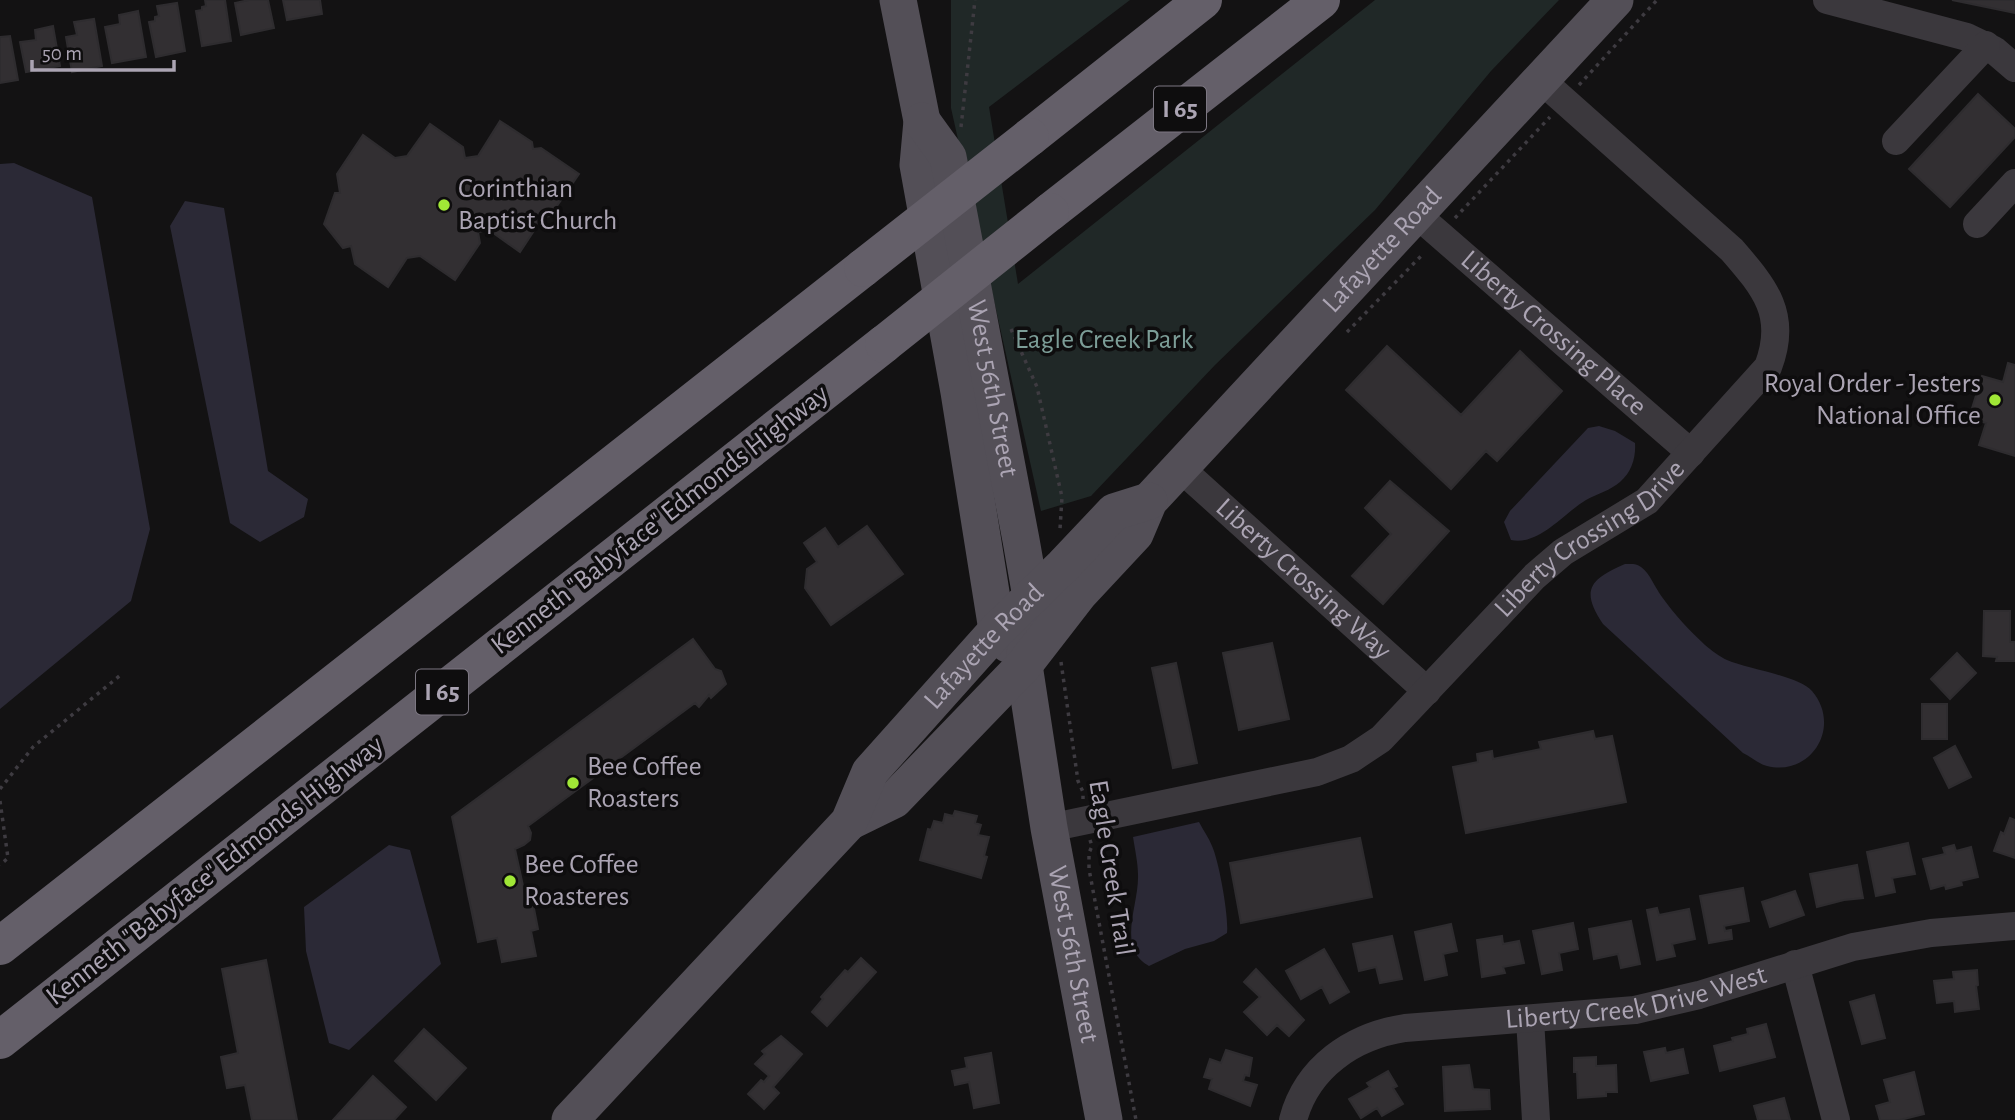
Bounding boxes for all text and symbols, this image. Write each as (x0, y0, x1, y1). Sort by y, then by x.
scale bar (32, 28, 173, 72)
text: 50 m (42, 43, 82, 64)
road number: I 65 (1154, 86, 1206, 132)
place label: Corinthian Baptist Church (458, 175, 617, 235)
street label: Lafayette Road (1318, 182, 1447, 318)
marker: Corinthian Baptist Church (436, 197, 452, 213)
street label: Liberty Crossing Place (1455, 246, 1651, 421)
street label: West 56th Street (962, 298, 1023, 479)
park label: Eagle Creek Park (1015, 326, 1193, 354)
place label: Royal Order - Jesters National Office (1764, 370, 1981, 430)
street label: Kenneth "Babyface" Edmonds Highway (486, 380, 834, 660)
marker: Royal Order - Jesters National Office (1987, 392, 2003, 408)
street label: Liberty Crossing Drive (1490, 455, 1690, 623)
street label: Liberty Crossing Way (1210, 493, 1396, 665)
street label: Lafayette Road (919, 579, 1049, 715)
road number: I 65 (416, 670, 468, 714)
street label: Kenneth "Babyface" Edmonds Highway (41, 731, 389, 1011)
place label: Bee Coffee Roasters (587, 753, 702, 813)
marker: Bee Coffee Roasters (565, 775, 581, 791)
street label: Eagle Creek Trail (1083, 778, 1139, 958)
place label: Bee Coffee Roasteres (524, 851, 639, 911)
street label: West 56th Street (1042, 863, 1103, 1045)
marker: Bee Coffee Roasteres (502, 873, 518, 889)
street label: Liberty Creek Drive West (1504, 961, 1770, 1034)

